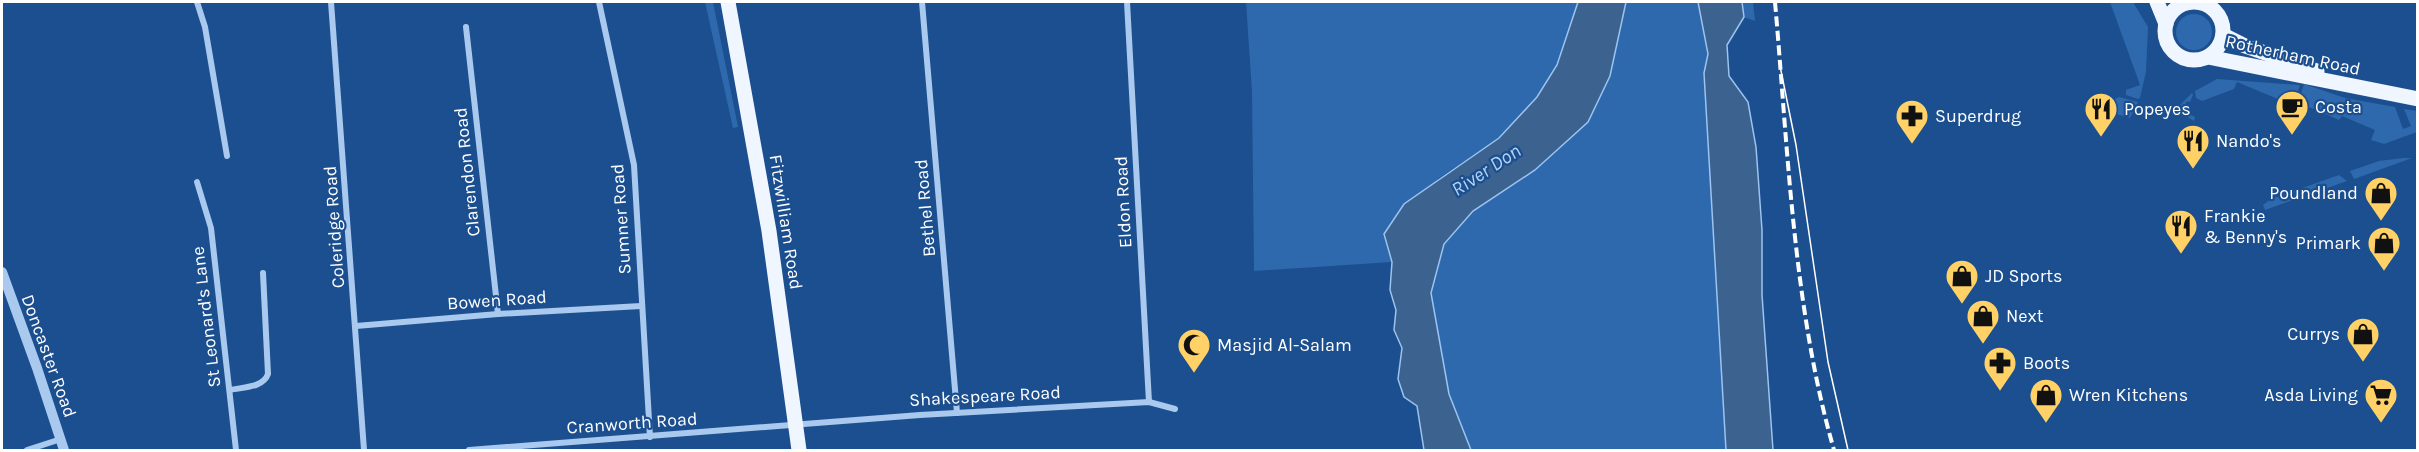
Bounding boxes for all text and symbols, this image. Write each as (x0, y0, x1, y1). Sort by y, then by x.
street label: Rotherham Road (2223, 30, 2363, 80)
cafe icon: Costa (2274, 89, 2310, 136)
restaurant icon: Popeyes (2083, 91, 2119, 138)
place label: Costa (2315, 96, 2362, 118)
pharmacy icon: Superdrug (1894, 98, 1930, 145)
place label: Popeyes (2124, 98, 2191, 120)
place label: Superdrug (1935, 105, 2021, 127)
street label: Clarendon Road (449, 106, 485, 238)
restaurant icon: Nando's (2175, 123, 2211, 170)
place label: Nando's (2216, 130, 2282, 152)
water label: River Don (1447, 139, 1525, 201)
street label: Fitzwilliam Road (764, 153, 808, 291)
street label: Eldon Road (1110, 155, 1136, 249)
street label: Bethel Road (910, 158, 940, 258)
street label: Sumner Road (606, 163, 636, 275)
street label: Coleridge Road (319, 165, 349, 289)
shop icon: Poundland (2363, 175, 2399, 222)
place label: Poundland (2269, 182, 2358, 204)
place label: Frankie & Benny's (2204, 205, 2287, 248)
restaurant icon: Frankie & Benny's (2163, 208, 2199, 255)
shop icon: Primark (2366, 225, 2402, 272)
place label: Primark (2296, 232, 2361, 254)
street label: St Leonard's Lane (186, 245, 226, 389)
shop icon: JD Sports (1944, 258, 1980, 305)
place label: JD Sports (1985, 265, 2062, 287)
street label: Bowen Road (446, 286, 548, 314)
street label: Doncaster Road (17, 291, 81, 421)
shop icon: Next (1965, 298, 2001, 345)
place label: Next (2006, 305, 2044, 327)
shop icon: Currys (2345, 316, 2381, 363)
place label: Currys (2287, 323, 2340, 345)
mosque icon: Masjid Al-Salam (1176, 327, 1212, 374)
place label: Masjid Al-Salam (1217, 334, 1352, 356)
pharmacy icon: Boots (1982, 345, 2018, 392)
place label: Boots (2023, 352, 2070, 374)
shop icon: Wren Kitchens (2028, 377, 2064, 424)
supermarket icon: Asda Living (2363, 377, 2399, 424)
street label: Shakespeare Road (909, 381, 1061, 411)
place label: Wren Kitchens (2069, 384, 2188, 406)
place label: Asda Living (2264, 384, 2358, 406)
street label: Cranworth Road (566, 407, 698, 439)

